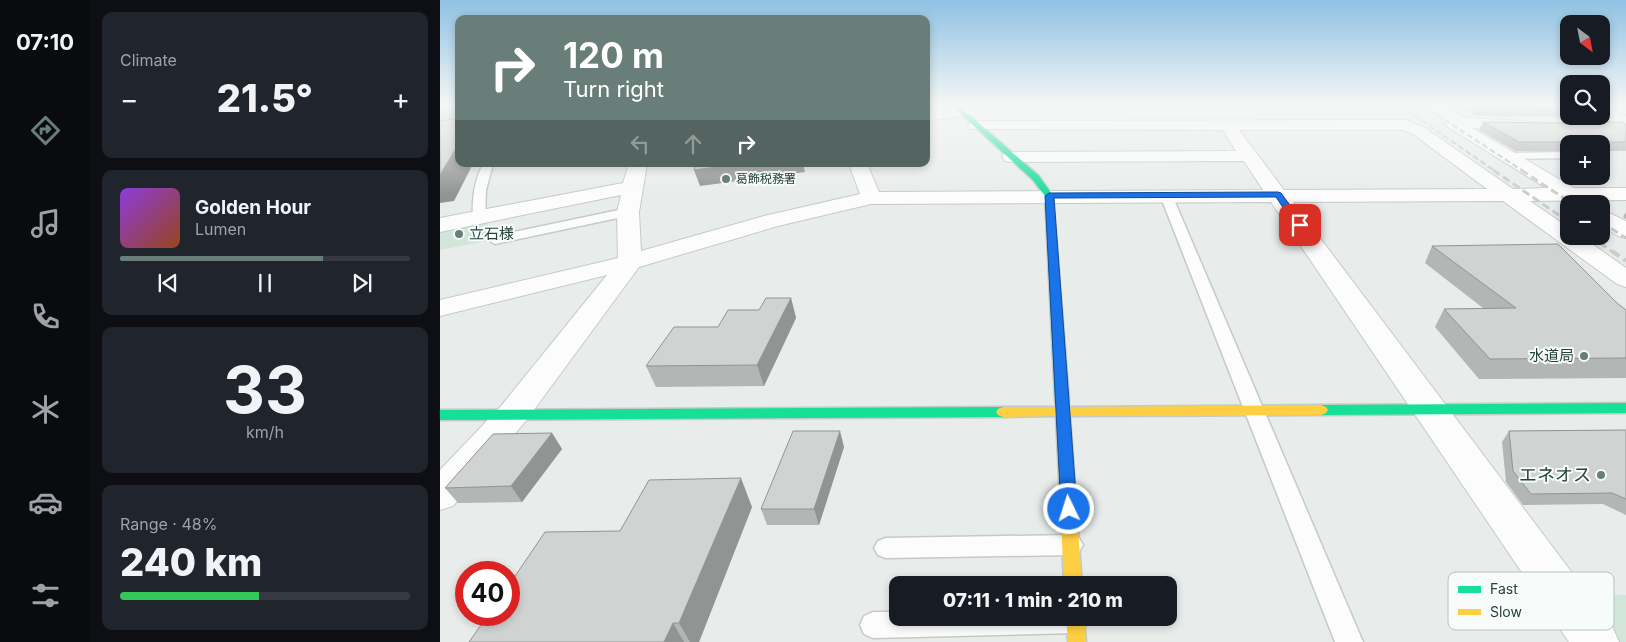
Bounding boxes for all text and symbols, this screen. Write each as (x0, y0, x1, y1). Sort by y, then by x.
north arrow (1560, 15, 1610, 65)
map controls (1560, 15, 1610, 245)
text: 07:10 (16, 29, 74, 55)
text: 120 m (563, 34, 664, 76)
icon: right (480, 35, 545, 100)
text: Climate (120, 50, 177, 70)
text: 21.5° (217, 75, 313, 121)
button: search (1560, 75, 1610, 125)
text: Turn right (563, 76, 664, 102)
text: − (120, 82, 139, 116)
text: + (391, 82, 410, 116)
icon: directions (28, 113, 63, 148)
icon: left (626, 130, 654, 158)
icon: ahead (679, 130, 707, 158)
icon: right (732, 130, 760, 158)
button: + (1560, 135, 1610, 185)
place label: 葛飾税務署 (736, 171, 796, 186)
marker: 葛飾税務署 (720, 173, 732, 185)
button: − (1560, 195, 1610, 245)
text: Golden Hour (195, 196, 311, 219)
pin (1279, 204, 1321, 246)
icon: music (28, 206, 63, 241)
icon: arrive (1286, 211, 1314, 239)
text: Lumen (195, 219, 246, 239)
place label: 立石様 (469, 224, 514, 243)
marker: 立石様 (453, 228, 465, 240)
icon: previous (154, 269, 182, 297)
icon: pause (251, 269, 279, 297)
icon: next (348, 269, 376, 297)
icon: phone (28, 299, 63, 334)
place label: 水道局 (1529, 346, 1574, 365)
text: 33 (223, 350, 307, 429)
marker: 水道局 (1578, 350, 1590, 362)
icon: climate (28, 392, 63, 427)
text: km/h (246, 422, 284, 442)
place label: エネオス (1519, 464, 1591, 485)
marker: エネオス (1595, 469, 1607, 481)
position arrow (1042, 482, 1094, 534)
icon: car (28, 485, 63, 520)
text: Range · 48% (120, 514, 217, 534)
text: 240 km (120, 539, 262, 585)
speed limit sign: 40 (455, 561, 520, 626)
legend (1448, 572, 1614, 630)
icon: filters (28, 578, 63, 613)
text: Fast (1490, 580, 1518, 597)
text: 07:11 · 1 min · 210 m (943, 589, 1123, 612)
text: Slow (1490, 603, 1522, 620)

